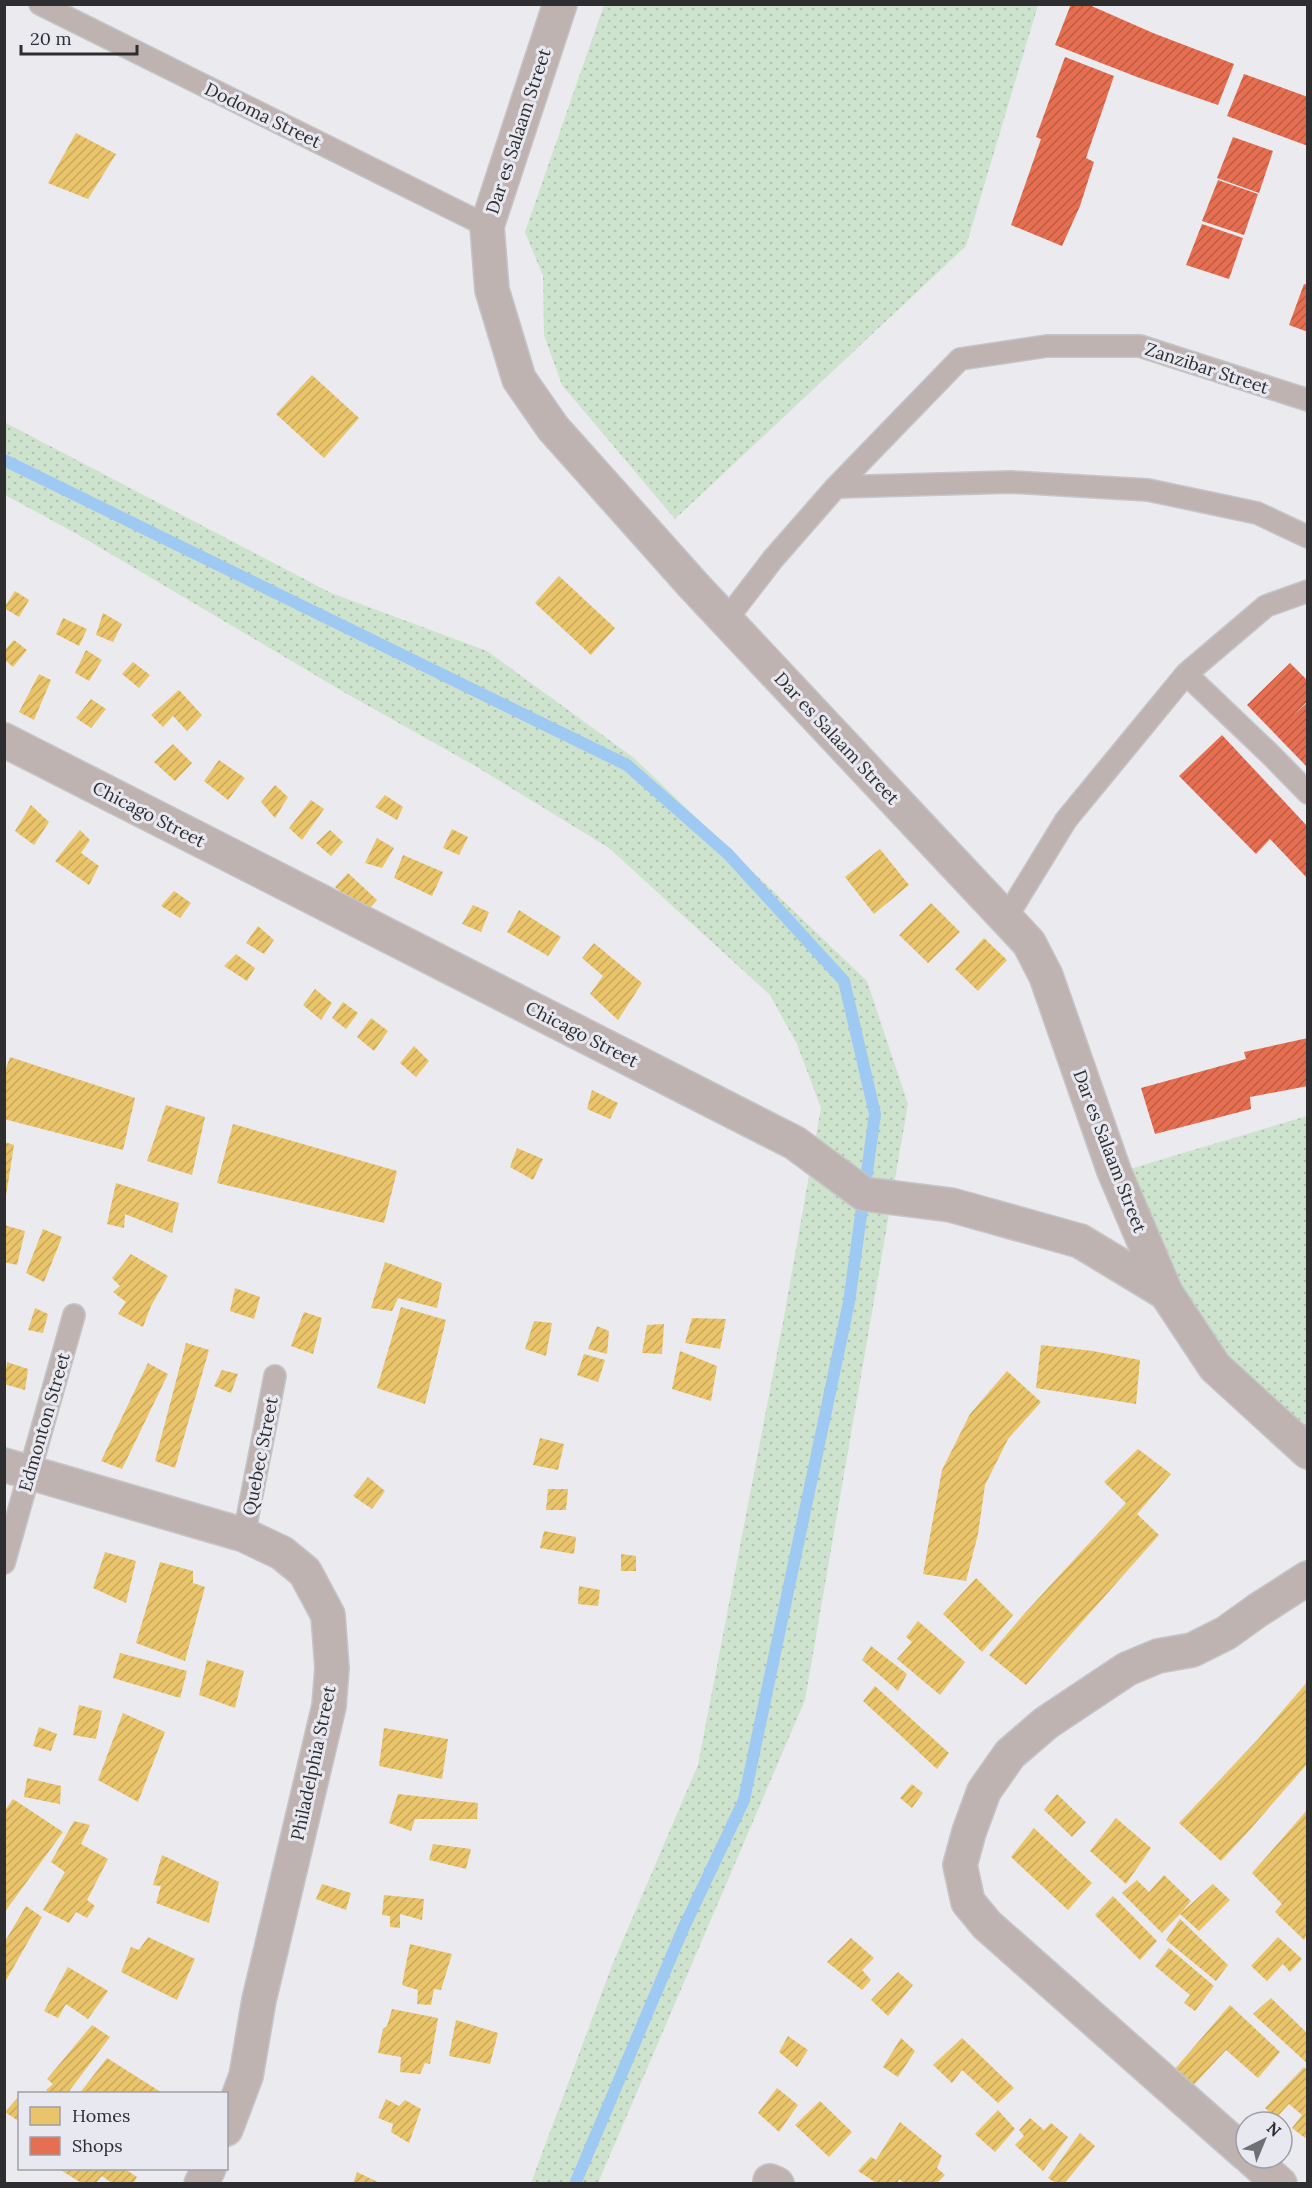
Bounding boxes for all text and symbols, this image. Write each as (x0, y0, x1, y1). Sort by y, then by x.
scale bar (21, 18, 136, 56)
text: 20 m (30, 27, 72, 50)
street label: Dar es Salaam Street (480, 45, 556, 217)
street label: Dodoma Street (201, 77, 325, 153)
street label: Zanzibar Street (1142, 337, 1272, 399)
street label: Dar es Salaam Street (770, 667, 904, 809)
street label: Chicago Street (89, 776, 209, 852)
street label: Chicago Street (522, 996, 642, 1072)
street label: Dar es Salaam Street (1068, 1066, 1152, 1236)
street label: Edmonton Street (13, 1350, 75, 1494)
street label: Quebec Street (237, 1395, 283, 1517)
street label: Philadelphia Street (285, 1683, 341, 1843)
legend (18, 2092, 228, 2170)
text: Homes (72, 2104, 130, 2127)
north arrow (1234, 2110, 1294, 2170)
text: N (1263, 2117, 1286, 2141)
text: Shops (72, 2134, 123, 2157)

